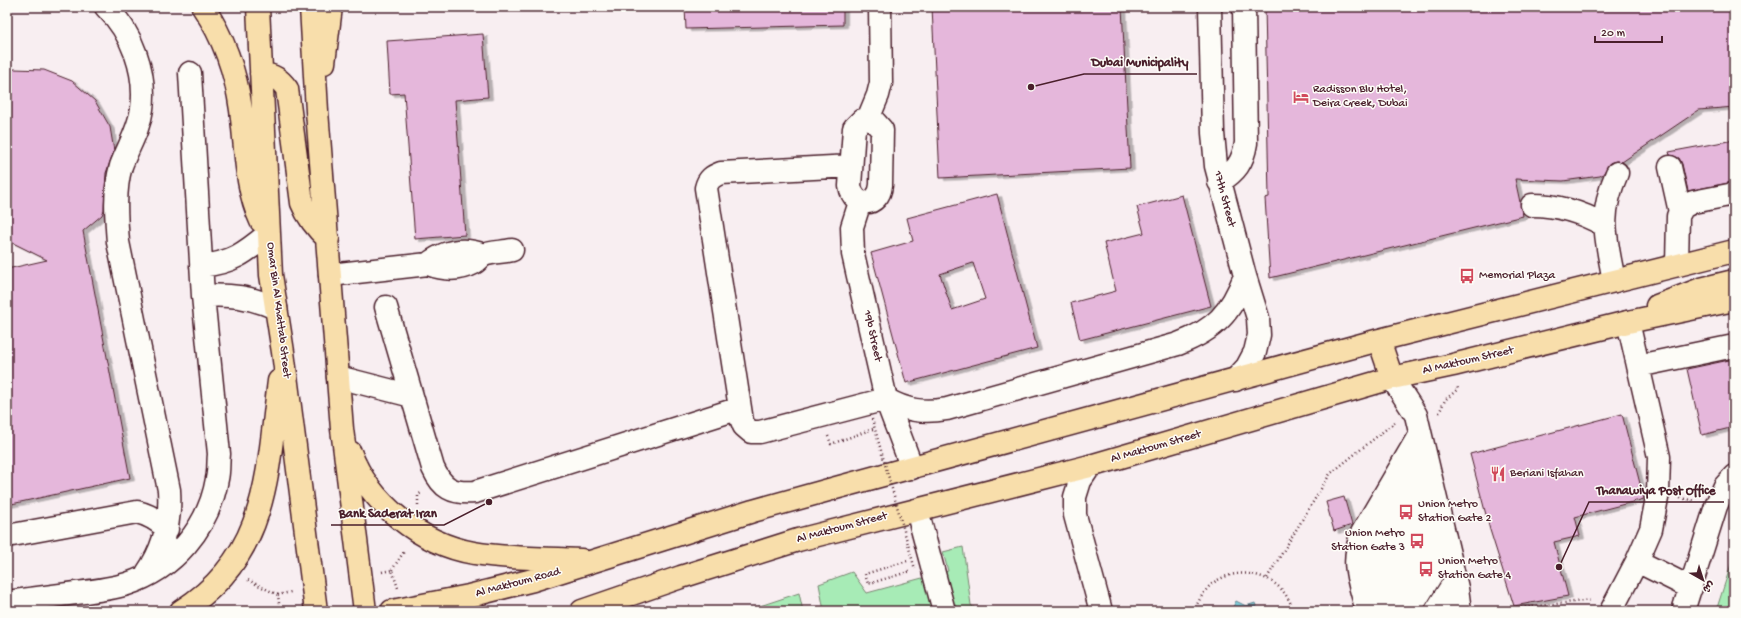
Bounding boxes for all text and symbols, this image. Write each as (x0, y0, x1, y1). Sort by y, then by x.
scale bar (1595, 18, 1662, 44)
text: 20 m (1601, 27, 1626, 41)
callout: Dubai Municipality (1084, 49, 1197, 74)
text: Dubai Municipality (1091, 56, 1189, 72)
place label: Radisson Blu Hotel, Deira Creek, Dubai (1312, 83, 1408, 111)
hotel icon: Radisson Blu Hotel, Deira Creek, Dubai (1292, 88, 1310, 106)
street label: 17th Street (1210, 169, 1238, 230)
street label: Omar Bin Al Khattab Street (263, 241, 293, 380)
bus stop icon: Memorial Plaza (1458, 267, 1476, 285)
place label: Memorial Plaza (1479, 269, 1555, 283)
street label: 19b Street (859, 308, 885, 364)
street label: Al Maktoum Street (1421, 343, 1516, 378)
street label: Al Maktoum Street (1109, 427, 1204, 467)
restaurant icon: Beriani Isfahan (1489, 465, 1507, 483)
place label: Beriani Isfahan (1509, 467, 1584, 481)
callout: Thanawiya Post Office (1589, 477, 1724, 502)
text: Thanawiya Post Office (1595, 483, 1717, 499)
place label: Union Metro Station Gate 2 (1418, 498, 1492, 526)
callout: Bank Saderat Iran (331, 500, 444, 525)
bus stop icon: Union Metro Station Gate 2 (1397, 503, 1415, 521)
text: Bank Saderat Iran (338, 507, 438, 522)
street label: Al Maktoum Street (795, 509, 890, 547)
place label: Union Metro Station Gate 3 (1331, 527, 1405, 555)
bus stop icon: Union Metro Station Gate 3 (1408, 532, 1426, 550)
place label: Union Metro Station Gate 4 (1438, 555, 1512, 583)
bus stop icon: Union Metro Station Gate 4 (1417, 560, 1435, 578)
north arrow (1683, 560, 1723, 600)
street label: Al Maktoum Road (474, 565, 563, 601)
text: ش (1700, 578, 1717, 595)

